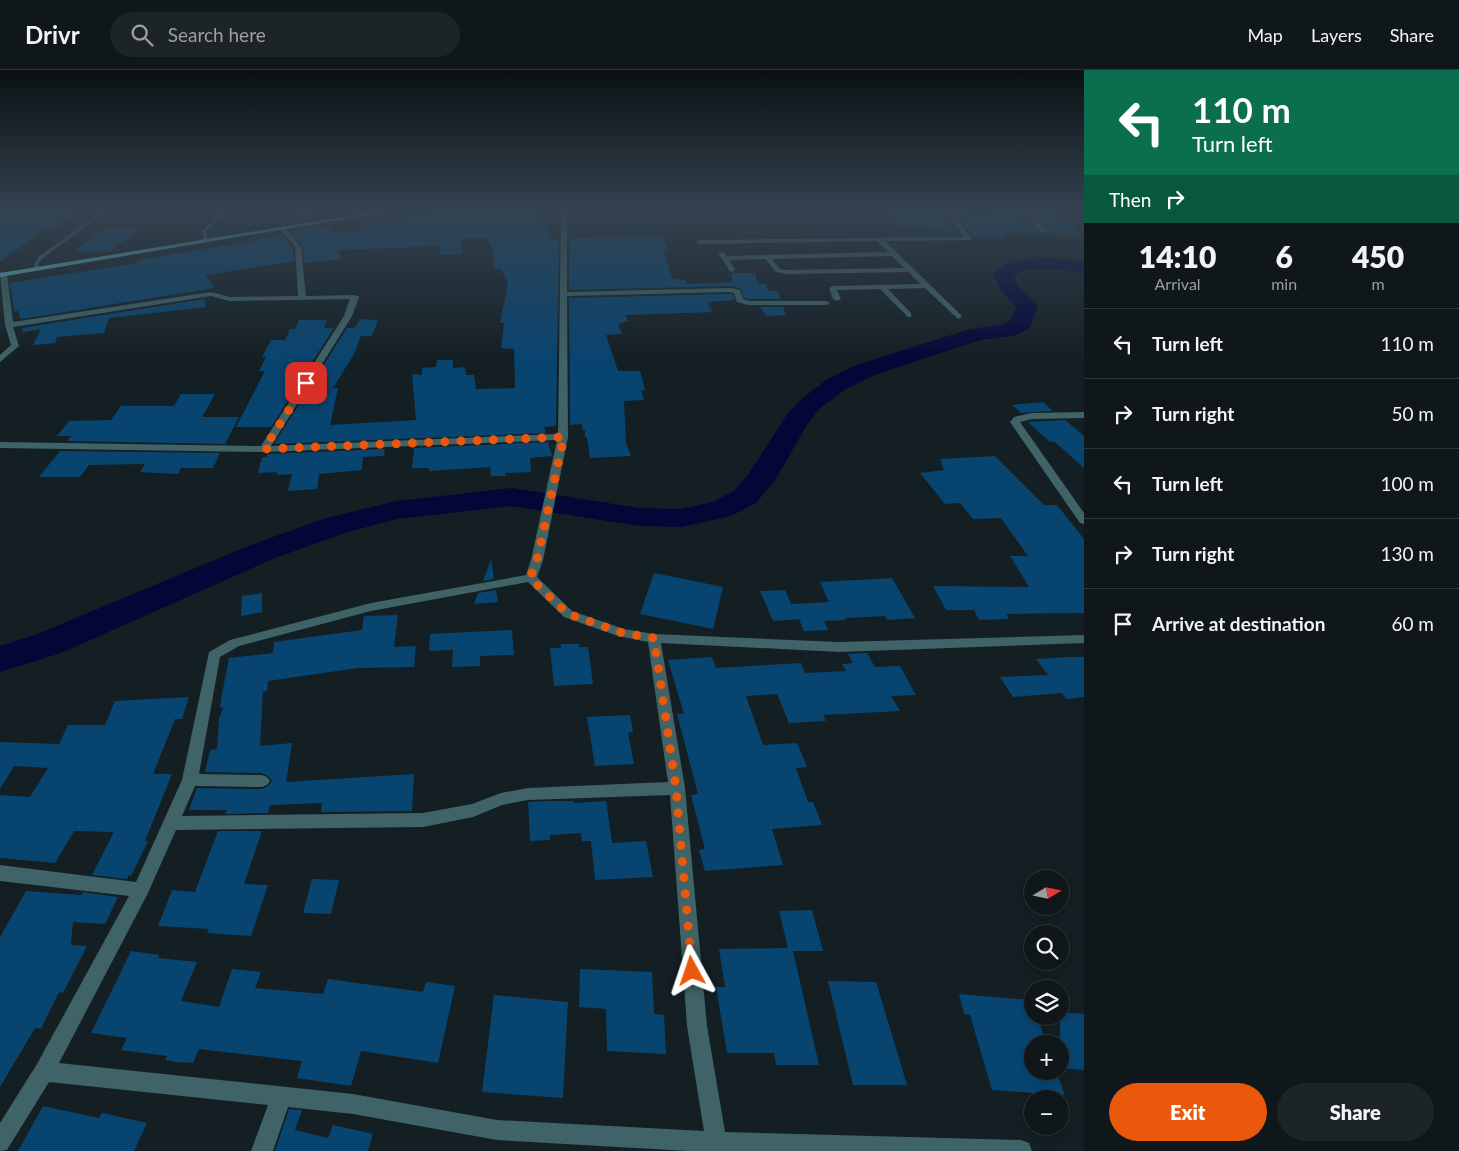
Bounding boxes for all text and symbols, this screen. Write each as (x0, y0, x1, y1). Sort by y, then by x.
search box (110, 12, 460, 57)
text: Drivr (25, 20, 80, 49)
icon: search (128, 21, 156, 49)
text: Search here (168, 23, 266, 46)
text: Map (1247, 24, 1283, 46)
text: Layers (1311, 24, 1362, 46)
text: Share (1390, 24, 1434, 46)
text: 110 m (1192, 88, 1291, 130)
icon: left (1109, 90, 1174, 155)
text: Turn left (1192, 130, 1273, 157)
icon: right (1161, 185, 1189, 213)
text: Then (1109, 188, 1151, 211)
text: 14:10 (1139, 238, 1216, 274)
text: 6 (1275, 238, 1293, 274)
text: 450 (1352, 238, 1404, 274)
text: Arrival (1155, 274, 1201, 293)
text: min (1271, 274, 1297, 293)
text: m (1371, 274, 1385, 293)
icon: left (1109, 330, 1137, 358)
text: Turn left (1152, 332, 1223, 355)
text: 110 m (1380, 332, 1434, 355)
pin (285, 362, 327, 404)
icon: arrive (292, 369, 320, 397)
icon: right (1109, 400, 1137, 428)
text: Turn right (1152, 402, 1234, 425)
text: 50 m (1391, 402, 1434, 425)
icon: left (1109, 470, 1137, 498)
text: Turn left (1152, 472, 1223, 495)
text: 100 m (1380, 472, 1434, 495)
icon: right (1109, 540, 1137, 568)
text: Turn right (1152, 542, 1234, 565)
text: 130 m (1380, 542, 1434, 565)
icon: arrive (1109, 610, 1137, 638)
text: Arrive at destination (1152, 612, 1325, 635)
text: 60 m (1391, 612, 1434, 635)
north arrow (1024, 870, 1069, 915)
map controls (1024, 870, 1069, 1135)
button: search (1024, 925, 1069, 970)
position arrow (665, 944, 717, 996)
button: layers (1024, 980, 1069, 1025)
button: + (1024, 1035, 1069, 1080)
button: Exit (1109, 1083, 1267, 1141)
button: Share (1277, 1083, 1434, 1141)
button: − (1024, 1090, 1069, 1135)

